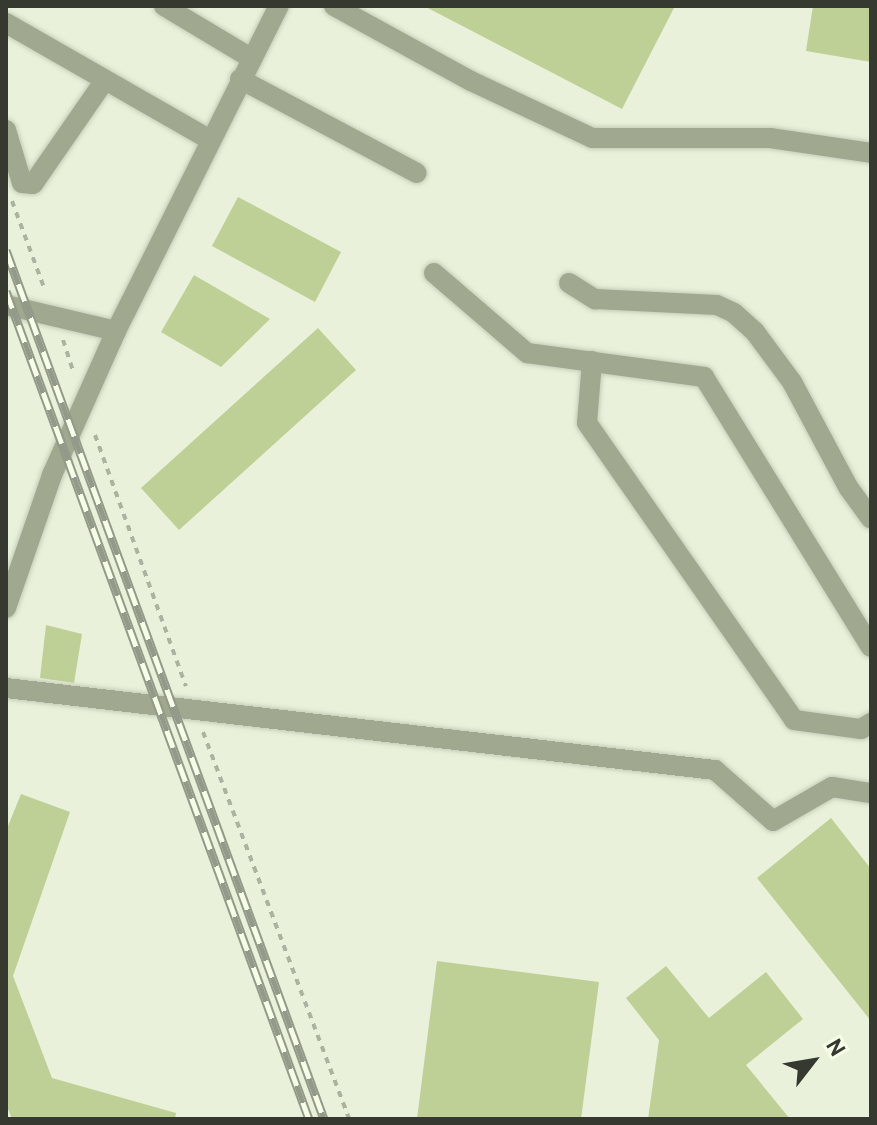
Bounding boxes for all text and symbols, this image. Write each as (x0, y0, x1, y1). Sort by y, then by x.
north arrow (773, 1021, 853, 1101)
text: N (818, 1035, 850, 1062)

